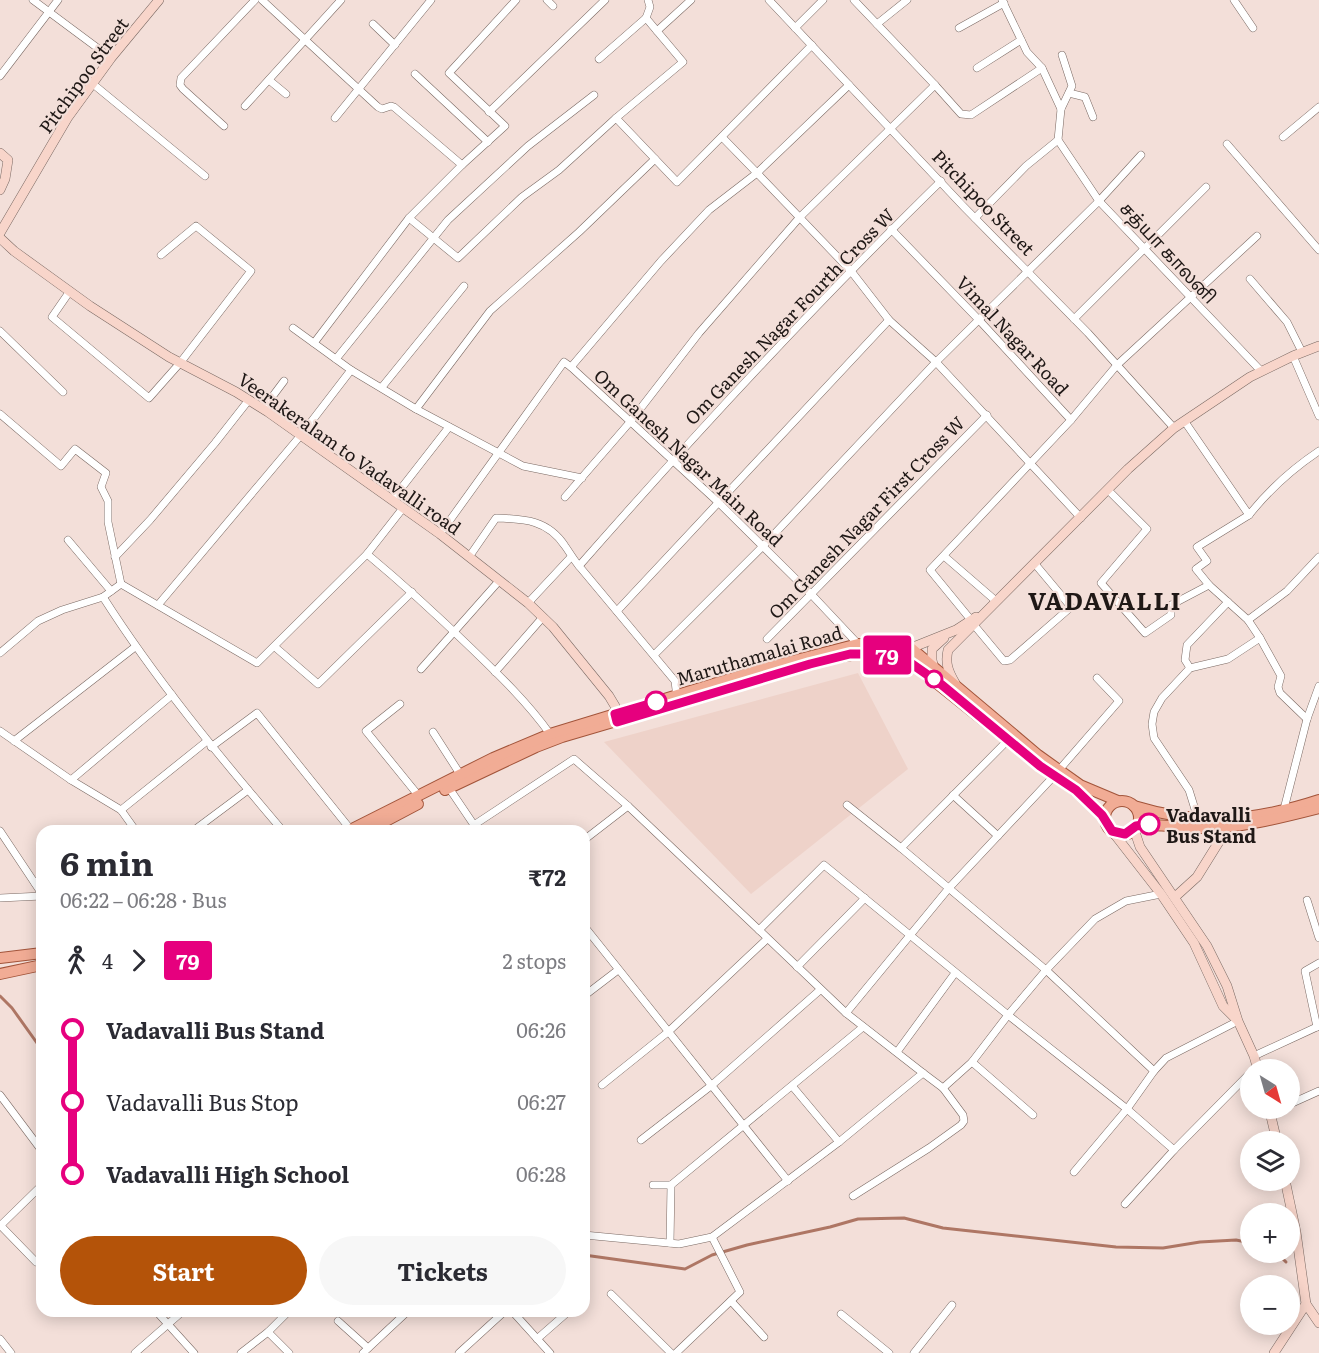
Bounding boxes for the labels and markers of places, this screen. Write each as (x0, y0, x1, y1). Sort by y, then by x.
unlabelled marker (925, 670, 943, 688)
unlabelled marker (645, 691, 667, 713)
place label: Vadavalli Bus Stand (1166, 801, 1256, 849)
marker: Vadavalli Bus Stand (1138, 813, 1160, 835)

